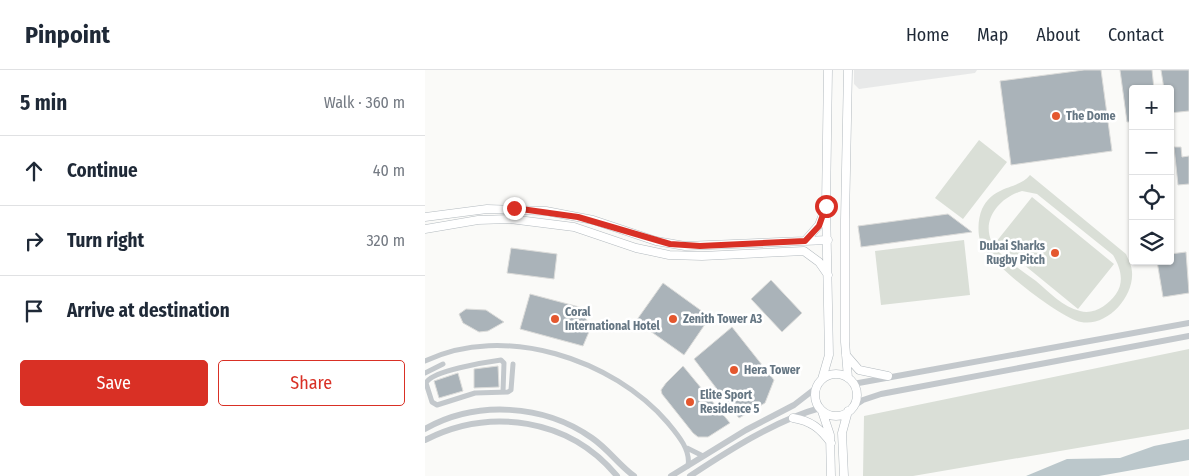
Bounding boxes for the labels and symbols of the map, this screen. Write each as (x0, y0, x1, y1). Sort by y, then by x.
place label: The Dome (1066, 109, 1116, 123)
marker: The Dome (1050, 110, 1062, 122)
route start (815, 195, 838, 218)
route end (503, 197, 526, 220)
place label: Dubai Sharks Rugby Pitch (979, 239, 1046, 267)
marker: Dubai Sharks Rugby Pitch (1049, 247, 1061, 259)
place label: Coral International Hotel (565, 305, 661, 333)
place label: Zenith Tower A3 (683, 312, 763, 326)
marker: Coral International Hotel (549, 313, 561, 325)
marker: Zenith Tower A3 (667, 313, 679, 325)
place label: Hera Tower (744, 363, 801, 377)
marker: Hera Tower (728, 364, 740, 376)
place label: Elite Sport Residence 5 (700, 388, 759, 416)
marker: Elite Sport Residence 5 (684, 396, 696, 408)

